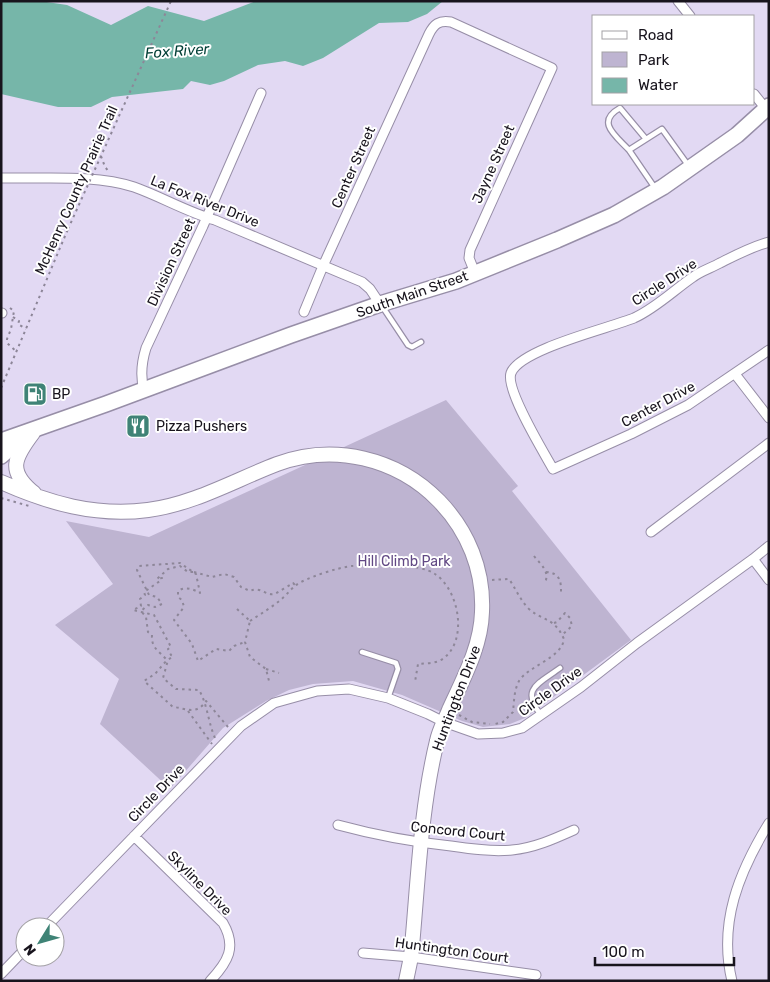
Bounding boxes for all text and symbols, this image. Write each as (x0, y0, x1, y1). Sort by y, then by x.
legend (592, 15, 755, 105)
text: Road (638, 26, 674, 44)
water label: Fox River (144, 40, 211, 62)
text: Park (638, 51, 669, 69)
text: Water (638, 76, 678, 94)
street label: McHenry County Prairie Trail (31, 103, 122, 277)
street label: Jayne Street (469, 122, 519, 206)
street label: Center Street (328, 123, 379, 211)
street label: La Fox River Drive (148, 172, 262, 231)
street label: Division Street (144, 215, 199, 309)
street label: Circle Drive (629, 255, 700, 310)
street label: South Main Street (354, 267, 471, 322)
street label: Center Drive (618, 378, 698, 431)
fuel station icon: BP (22, 381, 48, 407)
place label: BP (52, 386, 70, 403)
restaurant icon: Pizza Pushers (125, 413, 151, 439)
place label: Pizza Pushers (156, 418, 247, 435)
park label: Hill Climb Park (357, 553, 451, 570)
street label: Huntington Drive (429, 643, 484, 753)
street label: Circle Drive (515, 663, 585, 720)
street label: Circle Drive (125, 761, 188, 826)
street label: Concord Court (410, 818, 507, 845)
street label: Skyline Drive (164, 848, 235, 919)
north arrow (15, 917, 65, 967)
street label: Huntington Court (394, 934, 510, 967)
scale bar (595, 934, 734, 966)
text: N (20, 940, 40, 959)
text: 100 m (602, 943, 644, 961)

